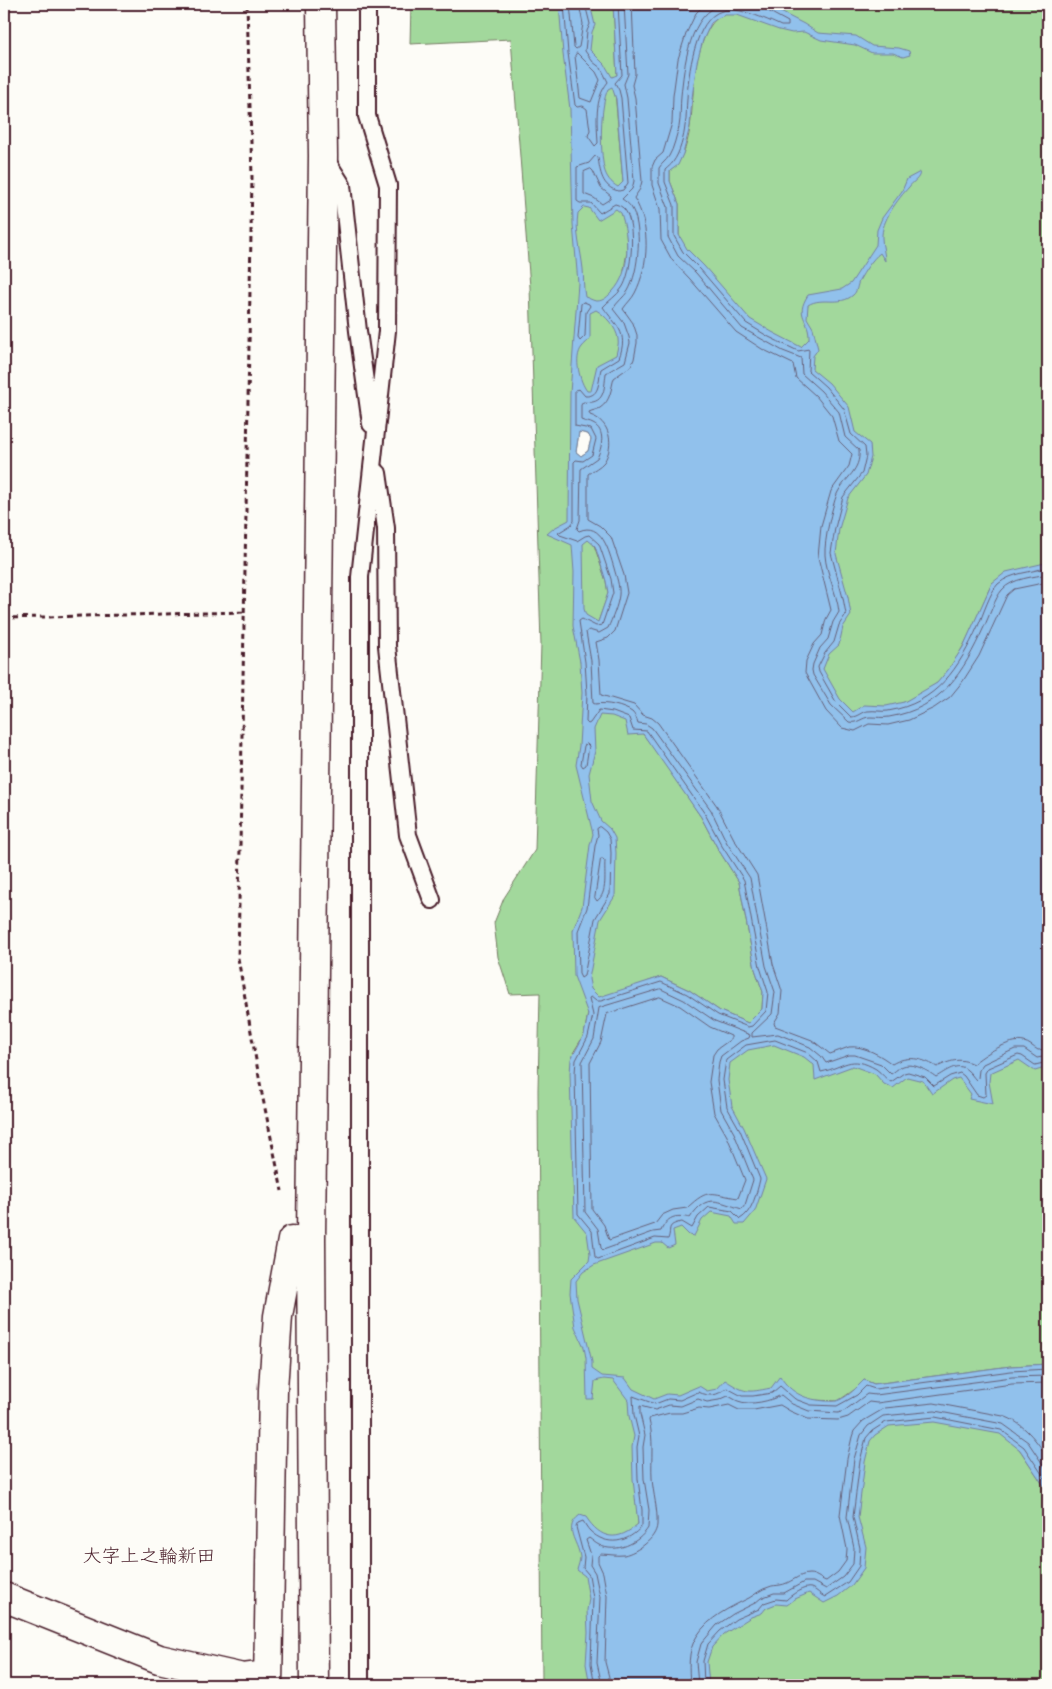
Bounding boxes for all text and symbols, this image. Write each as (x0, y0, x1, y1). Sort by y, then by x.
district label: 大字上之輪新田 (82, 1545, 216, 1567)

